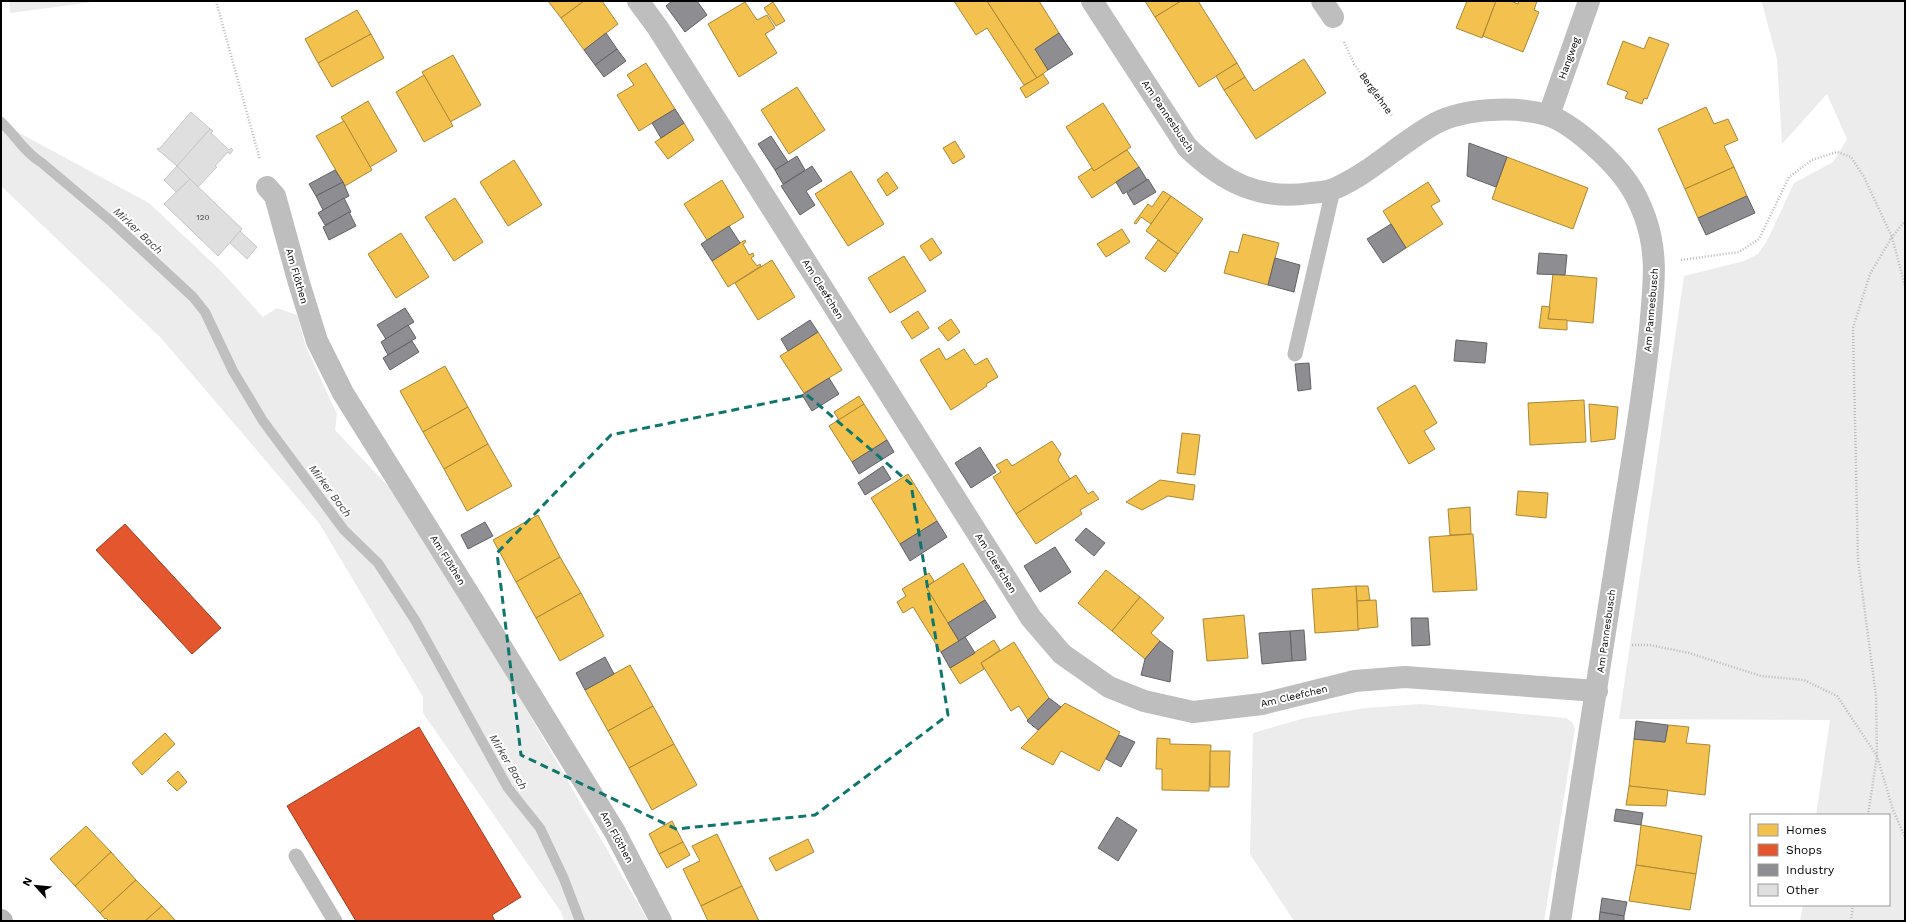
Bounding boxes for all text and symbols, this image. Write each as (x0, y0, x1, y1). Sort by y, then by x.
street label: Hangweg (1556, 35, 1582, 80)
street label: Berglehne (1357, 70, 1395, 116)
street label: Am Pannesbusch (1140, 78, 1196, 154)
water label: Mirker Bach (111, 205, 165, 257)
house number: 120 (197, 213, 209, 222)
street label: Am Flöthen (284, 247, 310, 305)
street label: Am Cleefchen (800, 257, 846, 321)
street label: Am Pannesbusch (1642, 268, 1660, 352)
water label: Mirker Bach (306, 462, 354, 520)
street label: Am Cleefchen (973, 531, 1019, 595)
street label: Am Flöthen (428, 533, 468, 587)
street label: Am Pannesbusch (1595, 589, 1617, 673)
street label: Am Cleefchen (1259, 683, 1329, 709)
water label: Mirker Bach (486, 732, 530, 792)
street label: Am Flöthen (598, 809, 636, 865)
legend (1750, 814, 1890, 906)
text: Homes (1786, 823, 1827, 837)
text: Shops (1786, 843, 1822, 857)
text: Industry (1786, 863, 1835, 877)
north arrow (16, 866, 56, 906)
text: N (20, 875, 35, 888)
text: Other (1786, 883, 1819, 897)

